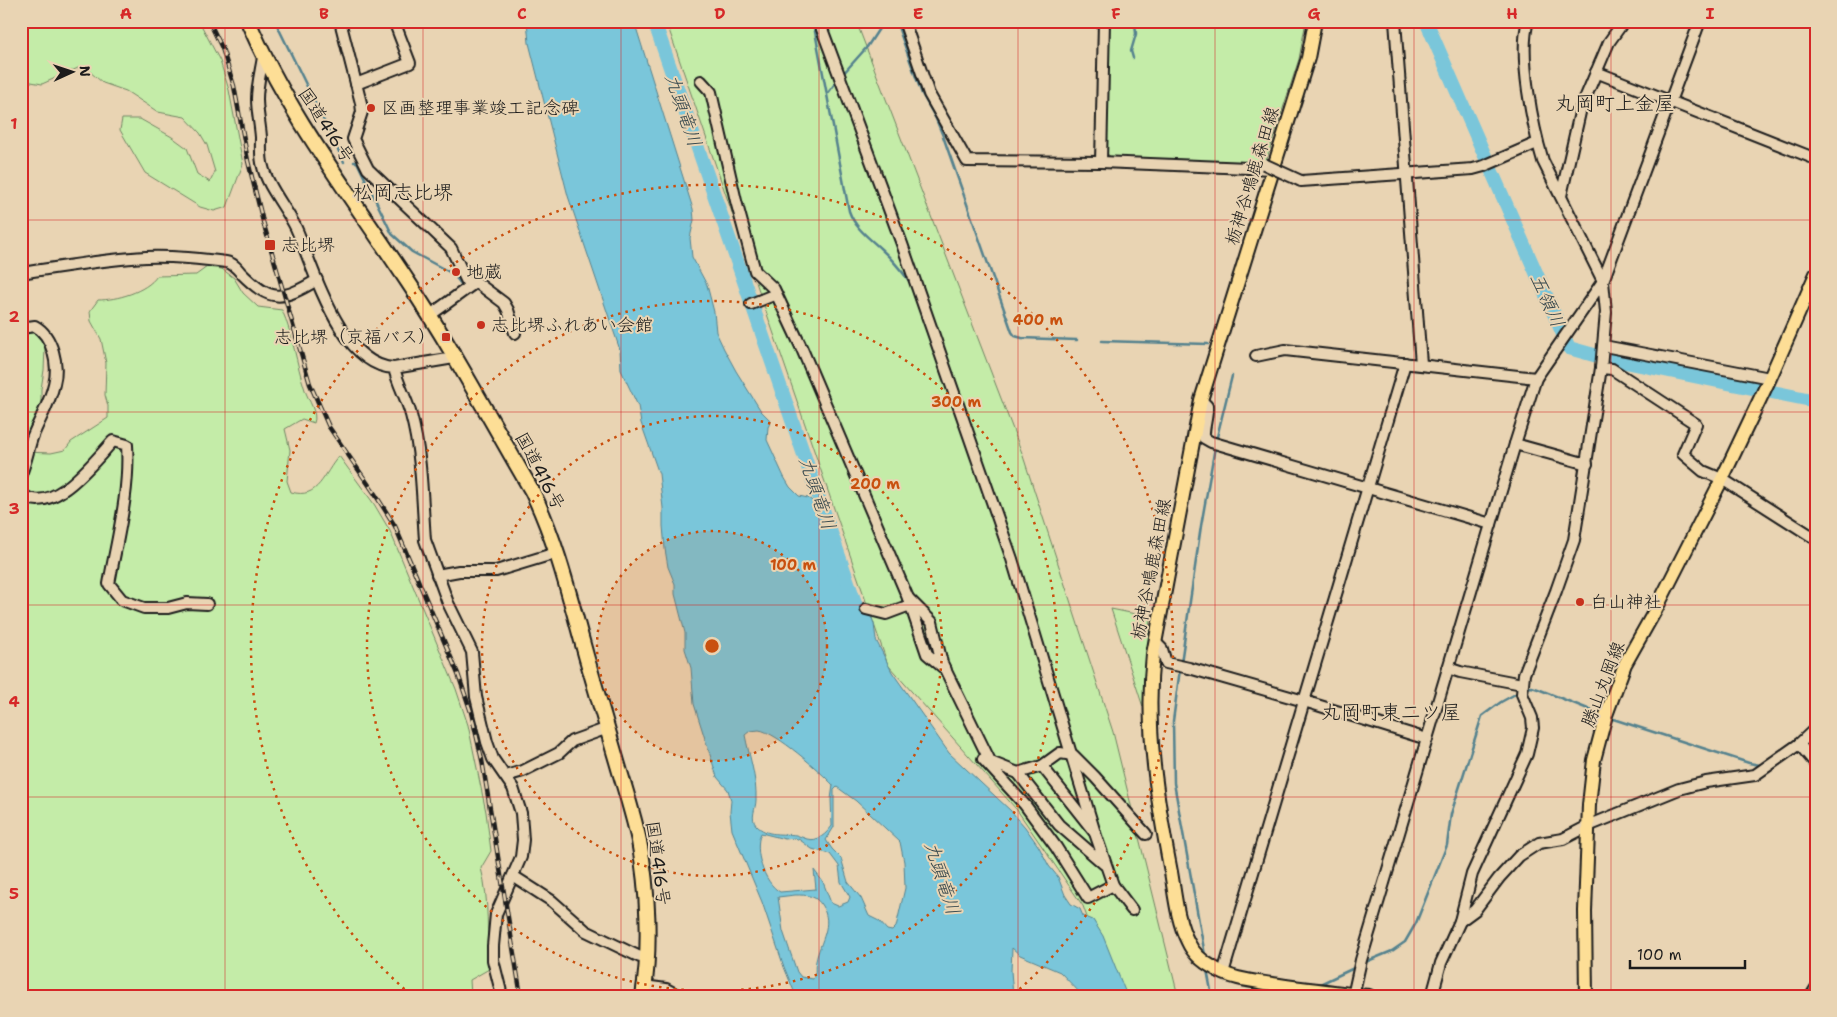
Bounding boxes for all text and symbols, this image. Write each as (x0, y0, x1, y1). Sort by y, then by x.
text: A (120, 3, 132, 24)
text: B (319, 3, 329, 24)
text: C (517, 3, 527, 24)
text: D (714, 3, 726, 24)
text: E (913, 3, 923, 24)
text: F (1111, 3, 1121, 24)
text: G (1308, 3, 1321, 24)
text: H (1506, 3, 1518, 24)
text: I (1706, 3, 1715, 24)
north arrow (48, 48, 98, 98)
text: N (76, 65, 94, 77)
water label: 九頭竜川 (659, 70, 708, 150)
street label: 国道416号 (293, 83, 359, 167)
district label: 丸岡町上金屋 (1555, 90, 1675, 116)
place label: 区画整理事業竣工記念碑 (381, 96, 579, 120)
marker: 区画整理事業竣工記念碑 (365, 102, 377, 114)
street label: 栃神谷鳴鹿森田線 (1219, 104, 1285, 248)
text: 1 (10, 113, 18, 134)
district label: 松岡志比堺 (353, 179, 453, 205)
place label: 志比堺 (281, 233, 335, 257)
marker: 志比堺 (263, 238, 277, 252)
place label: 地蔵 (466, 260, 502, 284)
marker: 地蔵 (450, 266, 462, 278)
water label: 五領川 (1525, 269, 1571, 331)
text: 2 (8, 306, 20, 327)
text: 400 m (1013, 310, 1063, 330)
place label: 志比堺ふれあい会館 (491, 313, 653, 337)
marker: 志比堺ふれあい会館 (475, 319, 487, 331)
place label: 志比堺（京福バス） (274, 325, 436, 349)
marker: 志比堺（京福バス） (440, 331, 452, 343)
text: 300 m (931, 392, 981, 412)
street label: 国道416号 (509, 428, 571, 514)
water label: 九頭竜川 (793, 453, 842, 533)
text: 200 m (850, 474, 900, 494)
street label: 栃神谷鳴鹿森田線 (1125, 496, 1177, 642)
text: 3 (8, 498, 20, 519)
text: 100 m (770, 555, 816, 575)
place label: 白山神社 (1590, 590, 1662, 614)
marker: 白山神社 (1574, 596, 1586, 608)
centre of rings (703, 637, 721, 655)
street label: 勝山丸岡線 (1576, 638, 1630, 730)
text: 4 (8, 691, 20, 712)
district label: 丸岡町東二ツ屋 (1321, 699, 1461, 725)
street label: 国道416号 (640, 819, 676, 907)
water label: 九頭竜川 (919, 838, 966, 918)
text: 5 (9, 883, 19, 904)
scale bar (1630, 937, 1744, 969)
text: 100 m (1637, 945, 1682, 965)

